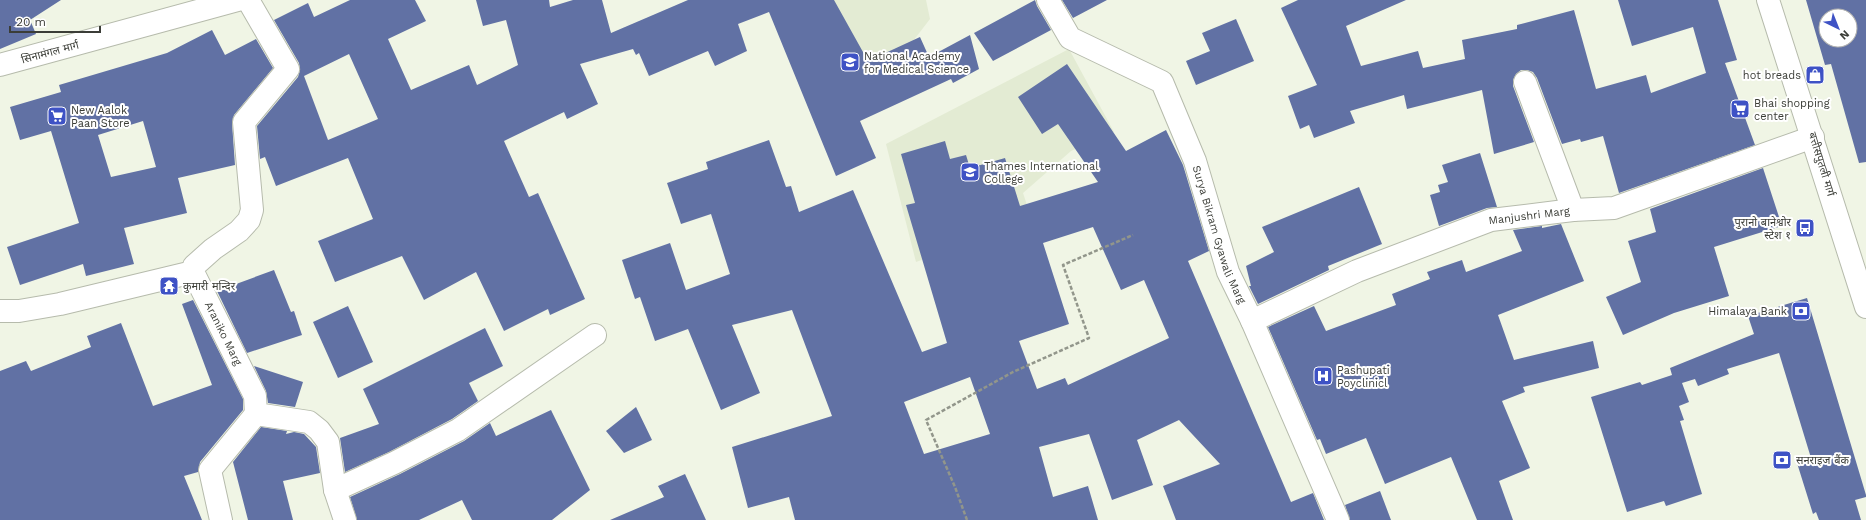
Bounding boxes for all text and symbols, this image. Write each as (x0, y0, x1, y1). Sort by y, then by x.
scale bar (10, 8, 100, 34)
north arrow (1818, 8, 1858, 48)
text: 20 m (16, 15, 46, 29)
text: N (1837, 27, 1852, 42)
street label: सिनामंगल मार्ग (20, 38, 81, 66)
place label: National Academy for Medical Science (864, 50, 969, 76)
school or university icon: National Academy for Medical Science (839, 51, 861, 73)
shop icon: hot breads (1804, 64, 1826, 86)
place label: hot breads (1743, 69, 1801, 82)
place label: Bhai shopping center (1754, 97, 1830, 123)
supermarket icon: Bhai shopping center (1729, 98, 1751, 120)
place label: New Aalok Paan Store (71, 104, 130, 130)
supermarket icon: New Aalok Paan Store (46, 105, 68, 127)
street label: बत्तीसपुतली मार्ग (1806, 131, 1838, 199)
place label: Thames International College (984, 160, 1099, 186)
school or university icon: Thames International College (959, 161, 981, 183)
street label: Surya Bikram Gyawali Marg (1190, 164, 1249, 306)
street label: Manjushri Marg (1488, 204, 1571, 227)
place label: पुरानो बानेश्वोर स्टेश १ (1735, 216, 1791, 242)
bus stop icon: पुरानो बानेश्वोर स्टेश १ (1794, 217, 1816, 239)
temple icon: कुमारी मन्दिर (158, 275, 180, 297)
place label: कुमारी मन्दिर (183, 280, 236, 293)
street label: Araniko Marg (202, 299, 245, 368)
bank icon: Himalaya Bank (1790, 300, 1812, 322)
place label: Himalaya Bank (1708, 305, 1787, 318)
place label: Pashupati Poyclinicl (1337, 364, 1390, 390)
hospital icon: Pashupati Poyclinicl (1312, 365, 1334, 387)
bank icon: सनराइज बैंक (1771, 449, 1793, 471)
place label: सनराइज बैंक (1796, 454, 1849, 467)

